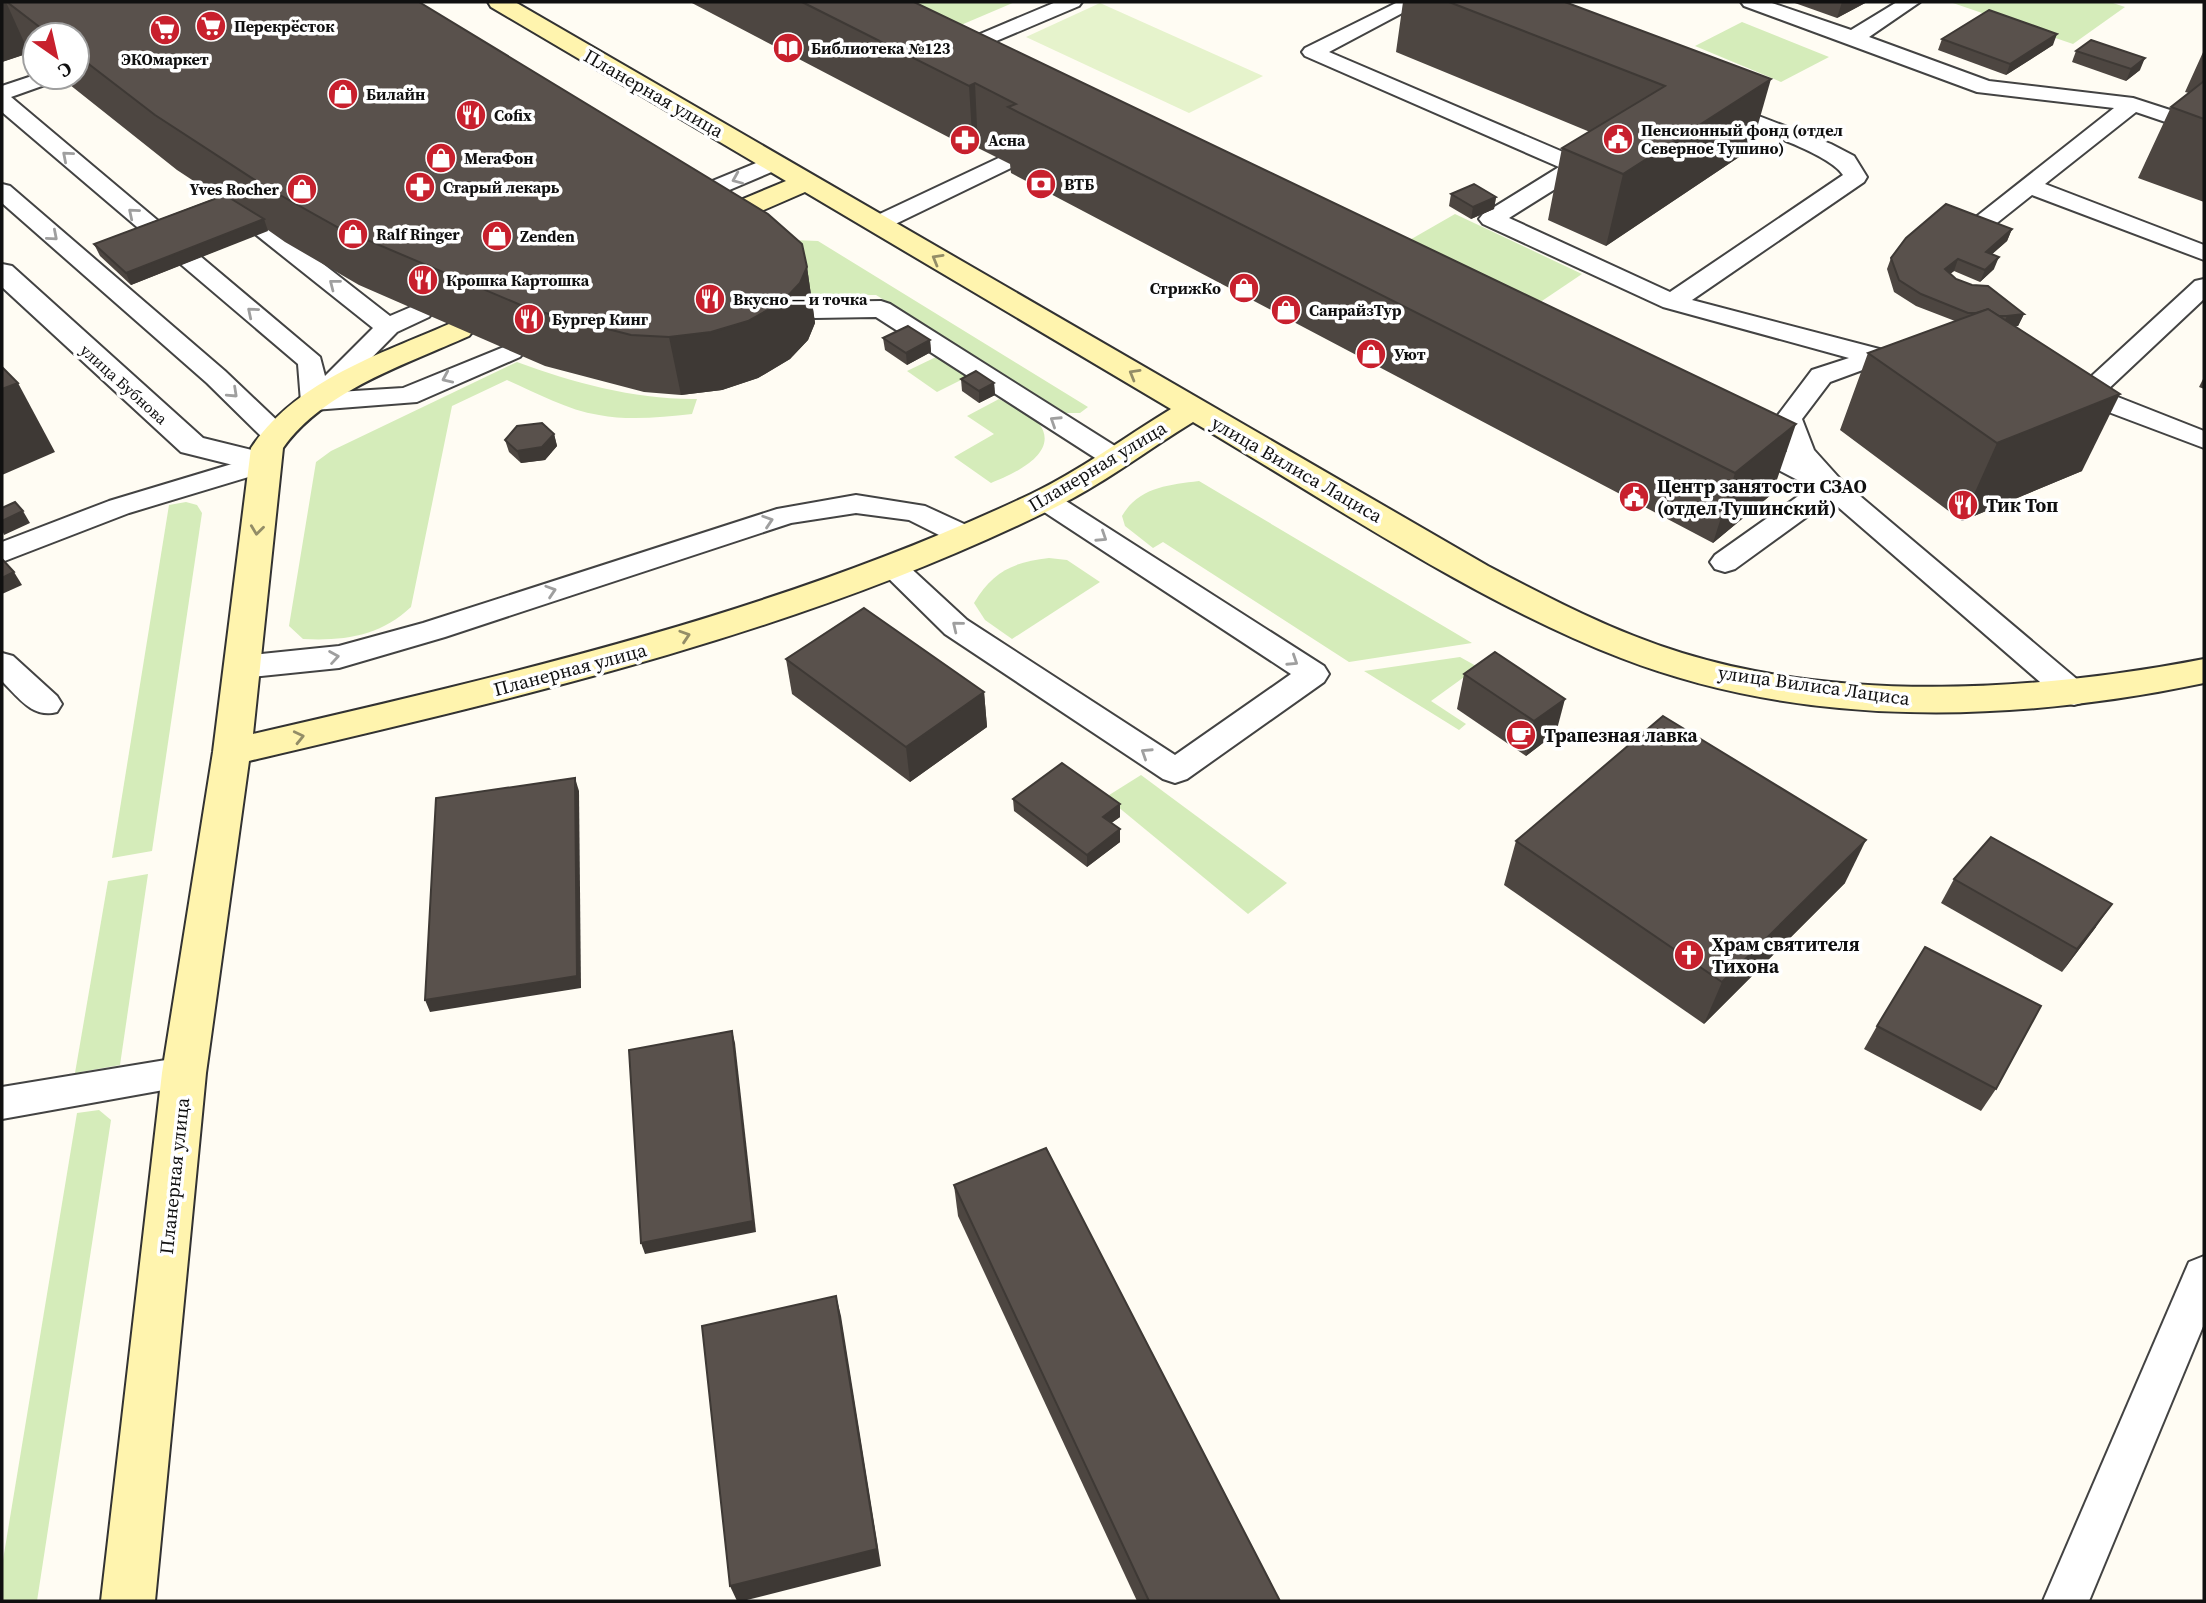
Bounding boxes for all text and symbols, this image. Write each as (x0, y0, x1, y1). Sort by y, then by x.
supermarket icon: Перекрёсток (194, 9, 228, 43)
supermarket icon: ЭКОмаркет (148, 13, 182, 47)
place label: Перекрёсток (234, 15, 335, 37)
north arrow (21, 21, 91, 91)
library icon: Библиотека №123 (771, 31, 805, 65)
place label: Библиотека №123 (811, 37, 951, 59)
street label: Планерная улица (579, 42, 729, 144)
place label: ЭКОмаркет (121, 48, 209, 70)
text: С (53, 56, 78, 84)
shop icon: Билайн (326, 77, 360, 111)
place label: Билайн (366, 83, 425, 105)
restaurant icon: Cofix (454, 98, 488, 132)
place label: Cofix (494, 104, 532, 126)
place label: Пенсионный фонд (отдел Северное Тушино) (1641, 119, 1843, 159)
public building icon: Пенсионный фонд (отдел Северное Тушино) (1601, 122, 1635, 156)
pharmacy icon: Асна (948, 123, 982, 157)
place label: Асна (988, 129, 1026, 151)
shop icon: МегаФон (424, 141, 458, 175)
place label: МегаФон (464, 147, 534, 169)
one-way arrow (63, 152, 76, 164)
bank icon: ВТБ (1024, 167, 1058, 201)
pharmacy icon: Старый лекарь (403, 170, 437, 204)
one-way arrow (732, 170, 744, 184)
shop icon: Yves Rocher (285, 172, 319, 206)
place label: ВТБ (1064, 173, 1094, 195)
place label: Старый лекарь (443, 176, 560, 198)
place label: Yves Rocher (190, 178, 280, 200)
one-way arrow (129, 209, 142, 221)
shop icon: Ralf Ringer (336, 217, 370, 251)
shop icon: Zenden (480, 219, 514, 253)
place label: Ralf Ringer (376, 223, 460, 245)
place label: Zenden (520, 225, 575, 247)
one-way arrow (45, 228, 58, 240)
one-way arrow (932, 254, 945, 267)
restaurant icon: Крошка Картошка (406, 263, 440, 297)
place label: Крошка Картошка (446, 269, 590, 291)
shop icon: СтрижКо (1227, 271, 1261, 305)
place label: СтрижКо (1150, 277, 1221, 299)
one-way arrow (330, 280, 342, 293)
restaurant icon: Вкусно — и точка (693, 282, 727, 316)
place label: Вкусно — и точка (733, 288, 868, 310)
shop icon: СанрайзТур (1269, 293, 1303, 327)
place label: СанрайзТур (1309, 299, 1402, 321)
restaurant icon: Бургер Кинг (512, 302, 546, 336)
one-way arrow (247, 308, 260, 320)
place label: Бургер Кинг (552, 308, 649, 330)
shop icon: Уют (1354, 337, 1388, 371)
street label: улица Бубнова (76, 339, 173, 430)
place label: Уют (1394, 343, 1426, 365)
one-way arrow (442, 370, 455, 384)
one-way arrow (1128, 370, 1141, 383)
one-way arrow (225, 384, 238, 397)
street label: улица Вилиса Лациса (1207, 409, 1388, 529)
street label: Планерная улица (1023, 414, 1171, 518)
one-way arrow (1050, 417, 1063, 429)
place label: Центр занятости СЗАО (отдел Тушинский) (1657, 473, 1867, 521)
public building icon: Центр занятости СЗАО (отдел Тушинский) (1617, 480, 1651, 514)
restaurant icon: Тик Топ (1946, 488, 1980, 522)
place label: Тик Топ (1986, 492, 2058, 518)
one-way arrow (761, 515, 773, 529)
one-way arrow (250, 524, 265, 536)
one-way arrow (1094, 529, 1107, 542)
one-way arrow (545, 585, 557, 600)
one-way arrow (952, 622, 964, 635)
one-way arrow (678, 630, 690, 645)
street label: Планерная улица (491, 636, 650, 702)
one-way arrow (328, 650, 339, 665)
one-way arrow (1286, 653, 1299, 666)
street label: улица Вилиса Лациса (1716, 659, 1912, 711)
cafe icon: Трапезная лавка (1504, 718, 1538, 752)
place label: Трапезная лавка (1544, 722, 1698, 748)
one-way arrow (293, 730, 305, 745)
one-way arrow (1141, 748, 1154, 761)
place label: Храм святителя Тихона (1712, 931, 1860, 979)
church icon: Храм святителя Тихона (1672, 938, 1706, 972)
street label: Планерная улица (153, 1096, 195, 1256)

